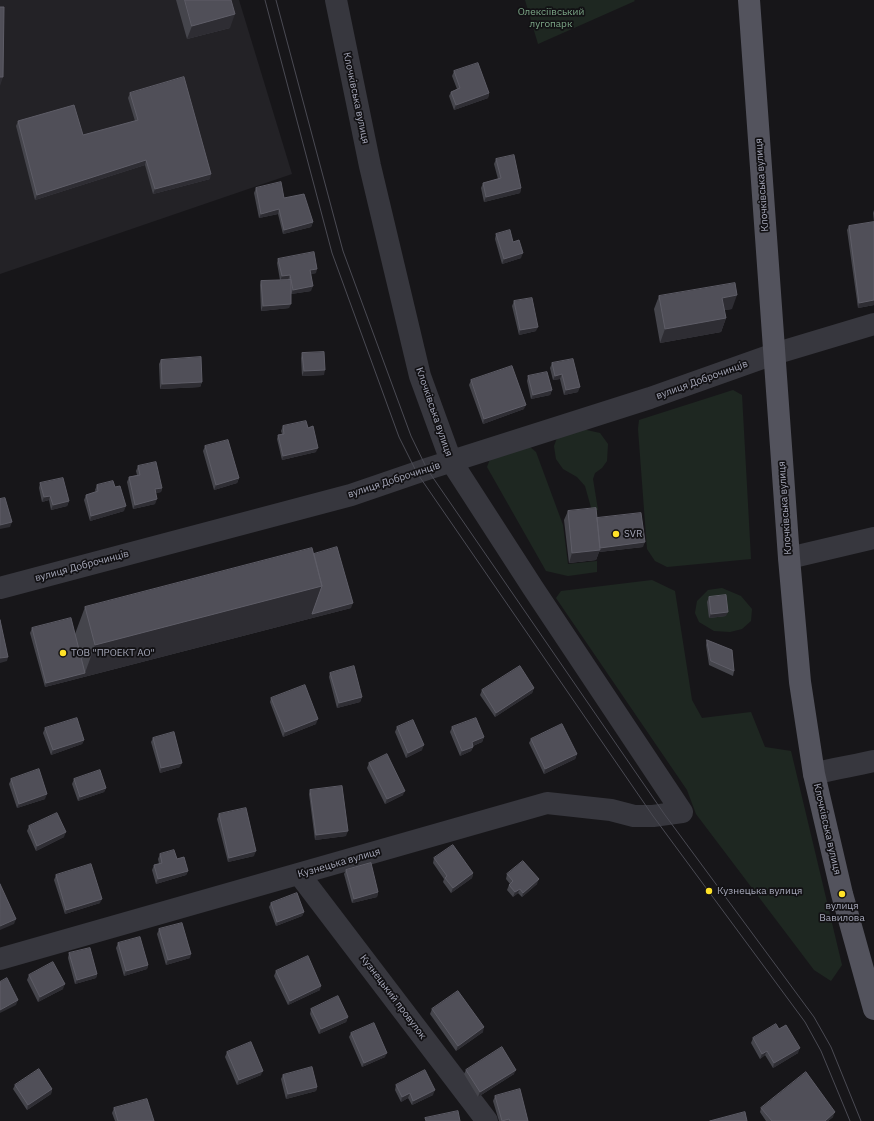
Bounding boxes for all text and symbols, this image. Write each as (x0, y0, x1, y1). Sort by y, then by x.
park label: Олексіївський лугопарк (518, 6, 584, 30)
street label: Клочківська вулиця (340, 51, 372, 145)
street label: Клочківська вулиця (753, 138, 771, 232)
street label: вулиця Доброчинців (655, 358, 749, 402)
street label: Клочківська вулиця (413, 366, 455, 458)
street label: вулиця Доброчинців (346, 459, 442, 501)
street label: Клочківська вулиця (776, 461, 794, 555)
place label: SVR (624, 528, 642, 540)
marker: SVR (611, 529, 621, 539)
street label: вулиця Доброчинців (34, 548, 130, 584)
place label: ТОВ "ПРОЕКТ АО" (71, 647, 155, 659)
marker: ТОВ "ПРОЕКТ АО" (58, 648, 68, 658)
street label: Клочківська вулиця (811, 782, 843, 876)
street label: Кузнецька вулиця (296, 845, 382, 881)
place label: Кузнецька вулиця (717, 885, 802, 897)
marker: Кузнецька вулиця (704, 886, 714, 896)
marker: вулиця Вавилова (837, 889, 847, 899)
place label: вулиця Вавилова (819, 900, 865, 924)
street label: Кузнецький провулок (357, 952, 429, 1042)

